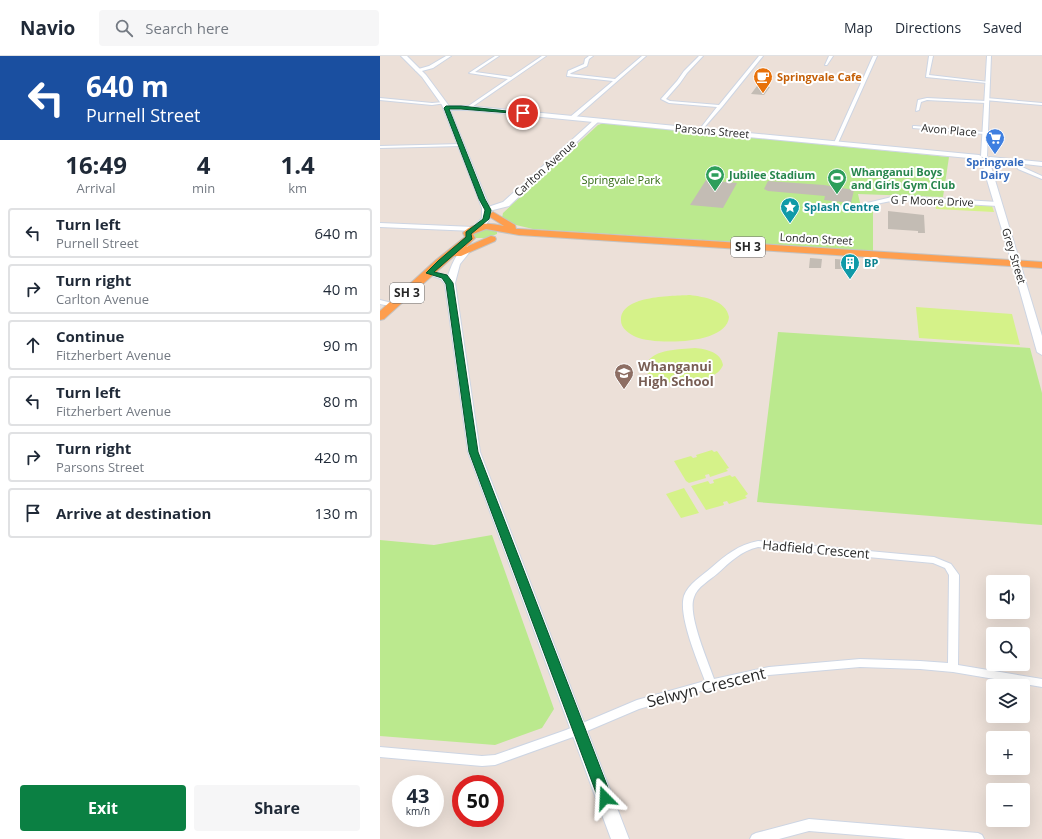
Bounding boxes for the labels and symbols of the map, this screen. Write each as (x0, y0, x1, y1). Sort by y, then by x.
cafe icon: Springvale Cafe (752, 66, 774, 94)
place label: Springvale Cafe (777, 69, 862, 84)
pin (506, 96, 540, 130)
street label: Parsons Street (674, 120, 750, 141)
street label: Avon Place (921, 120, 977, 139)
supermarket icon: Springvale Dairy (984, 127, 1006, 155)
street label: Carlton Avenue (510, 136, 579, 200)
place label: Springvale Dairy (966, 154, 1024, 182)
sports icon: Jubilee Stadium (704, 164, 726, 192)
place label: Whanganui Boys and Girls Gym Club (851, 164, 955, 192)
place label: Jubilee Stadium (728, 167, 815, 182)
sports icon: Whanganui Boys and Girls Gym Club (826, 167, 848, 195)
park label: Springvale Park (581, 172, 661, 187)
street label: G F Moore Drive (890, 192, 974, 209)
place icon: Splash Centre (779, 196, 801, 224)
place label: Splash Centre (804, 199, 880, 214)
street label: Grey Street (999, 226, 1030, 286)
street label: London Street (779, 229, 853, 248)
road number: SH 3 (731, 237, 765, 257)
building icon: BP (839, 252, 861, 280)
place label: BP (864, 255, 878, 270)
road number: SH 3 (390, 283, 424, 303)
place label: Whanganui High School (638, 357, 714, 390)
school or university icon: Whanganui High School (613, 362, 635, 390)
street label: Hadfield Crescent (762, 535, 871, 563)
street label: Selwyn Crescent (644, 662, 768, 712)
speed limit sign: 50 (452, 775, 504, 827)
position arrow (584, 777, 626, 819)

